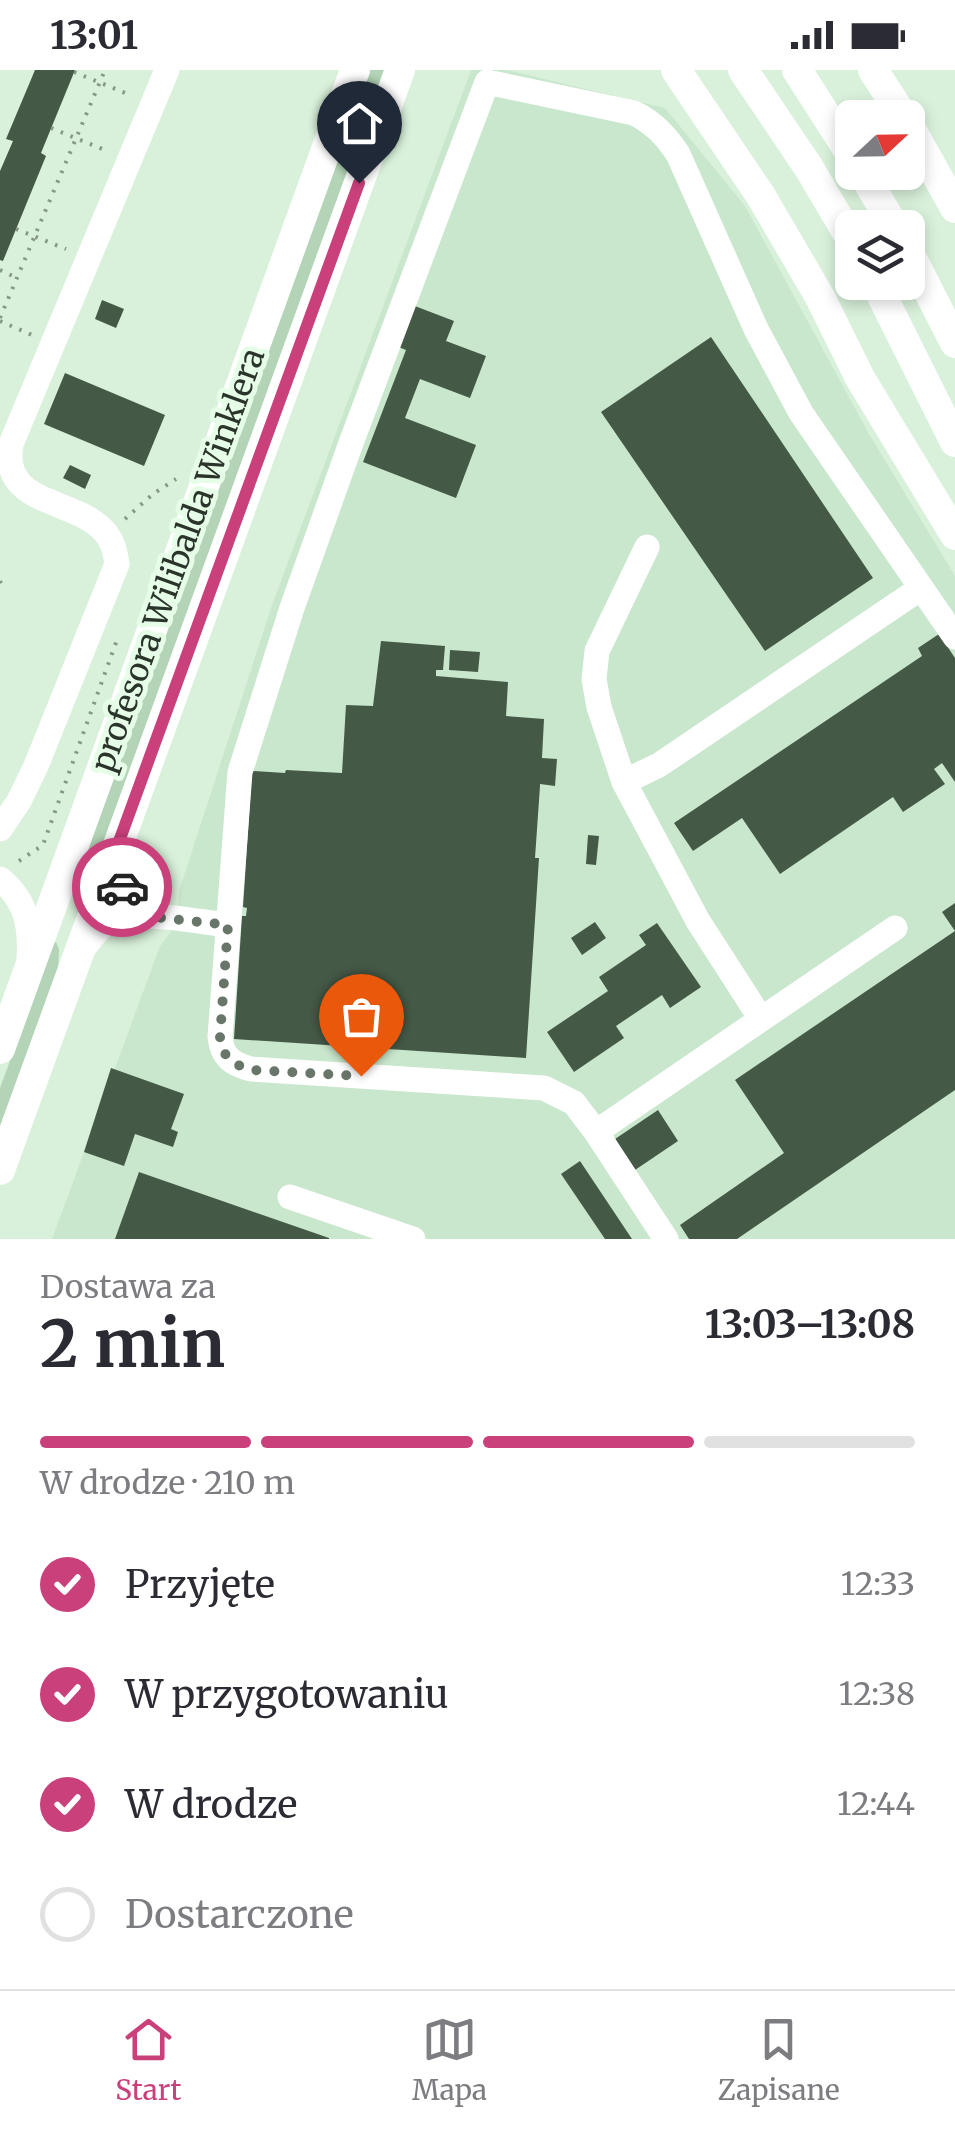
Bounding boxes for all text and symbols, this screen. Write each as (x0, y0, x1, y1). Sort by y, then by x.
text: 13:01 (50, 12, 138, 59)
pin (317, 81, 402, 184)
icon: home (332, 96, 387, 151)
north arrow (835, 100, 925, 190)
map controls (835, 100, 925, 300)
button: layers (835, 210, 925, 300)
street label: profesora Wilibalda Winklera (83, 343, 273, 777)
courier (72, 837, 172, 937)
icon: car (95, 860, 150, 915)
pin (319, 974, 404, 1077)
icon: bag (334, 989, 389, 1044)
text: Dostawa za (40, 1267, 216, 1307)
text: 13:03–13:08 (705, 1301, 915, 1348)
text: 2 min (40, 1303, 225, 1385)
text: W drodze · 210 m (40, 1463, 295, 1503)
icon: check (40, 1557, 95, 1612)
text: Przyjęte (125, 1561, 275, 1608)
text: 12:33 (841, 1564, 915, 1604)
icon: check (40, 1667, 95, 1722)
text: W przygotowaniu (125, 1671, 449, 1718)
text: 12:38 (839, 1674, 915, 1714)
icon: check (40, 1777, 95, 1832)
text: W drodze (125, 1781, 297, 1828)
text: 12:44 (837, 1784, 915, 1824)
text: Dostarczone (125, 1891, 354, 1938)
tab: Start (115, 2012, 181, 2108)
tab: Mapa (412, 2012, 487, 2108)
tab: Zapisane (718, 2012, 840, 2108)

